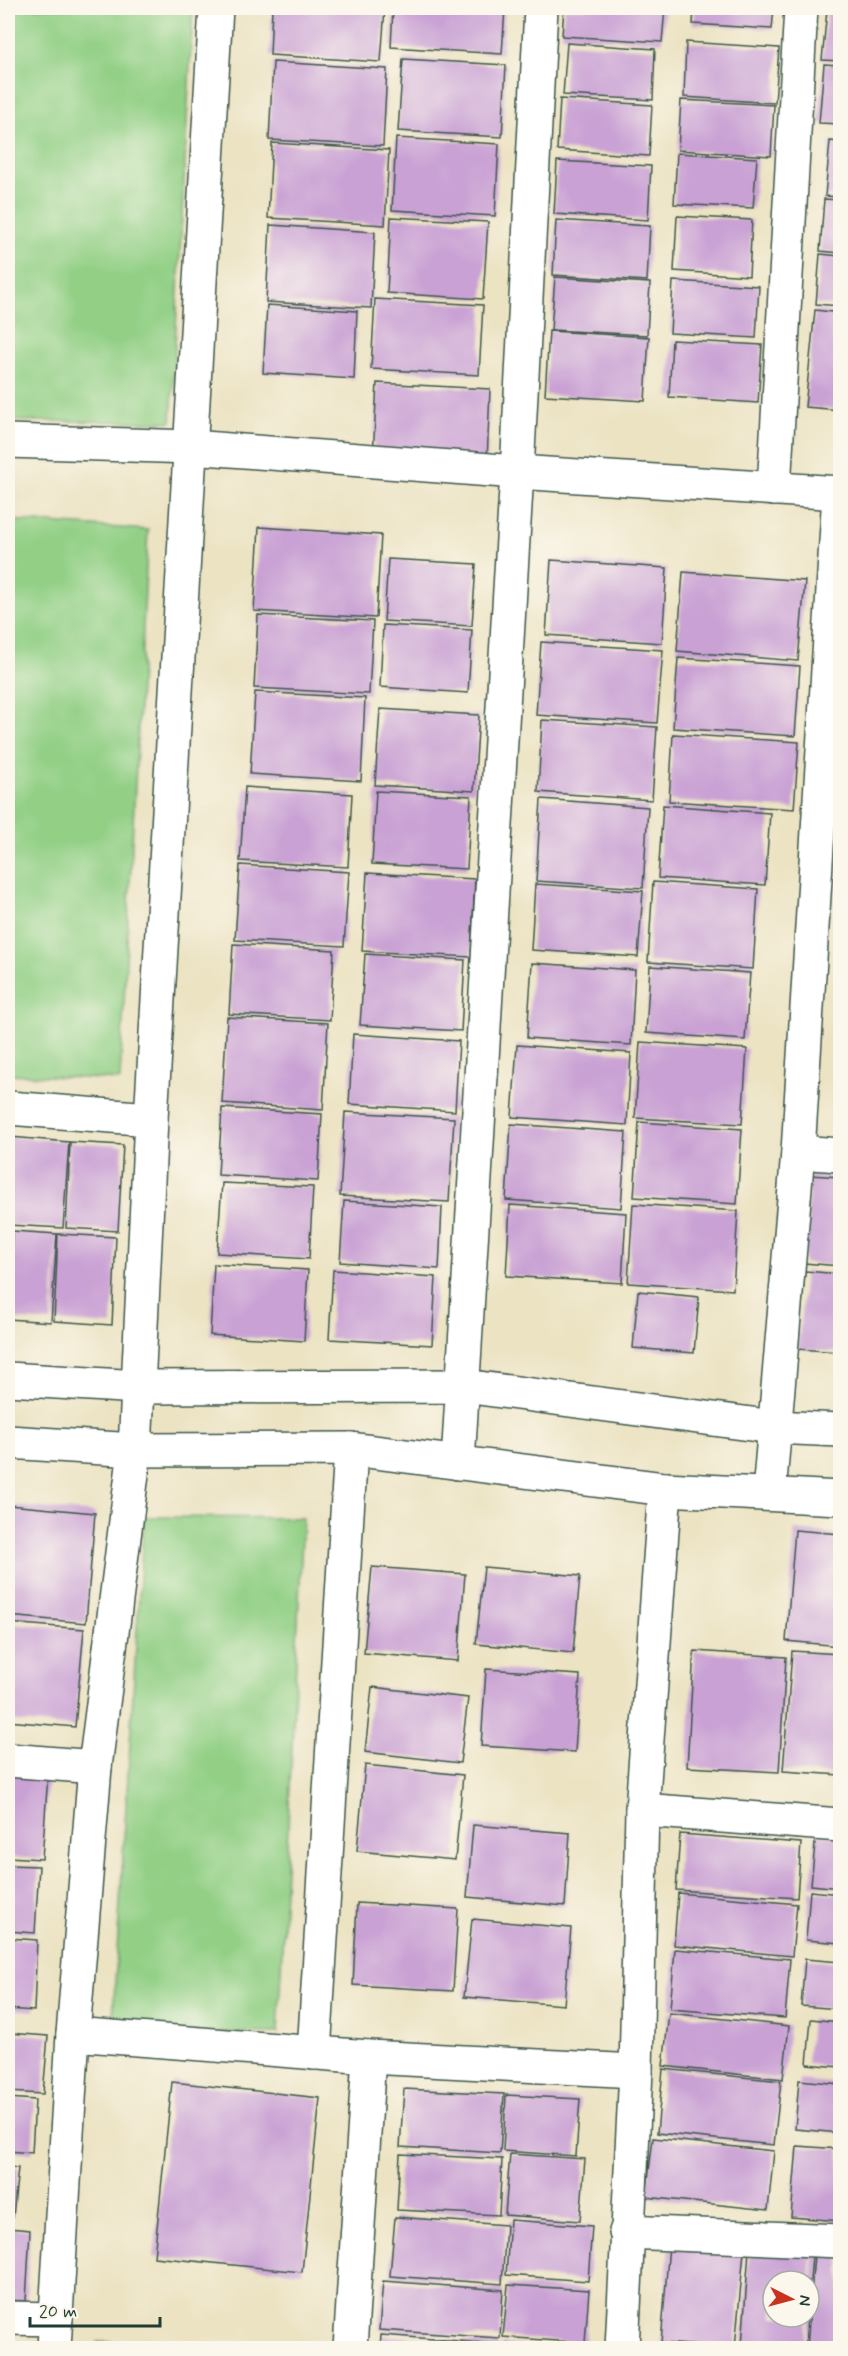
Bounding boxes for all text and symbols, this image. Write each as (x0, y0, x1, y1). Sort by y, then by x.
north arrow (761, 2269, 821, 2329)
scale bar (30, 2290, 160, 2328)
text: N (793, 2294, 815, 2307)
text: 20 m (39, 2300, 77, 2324)

